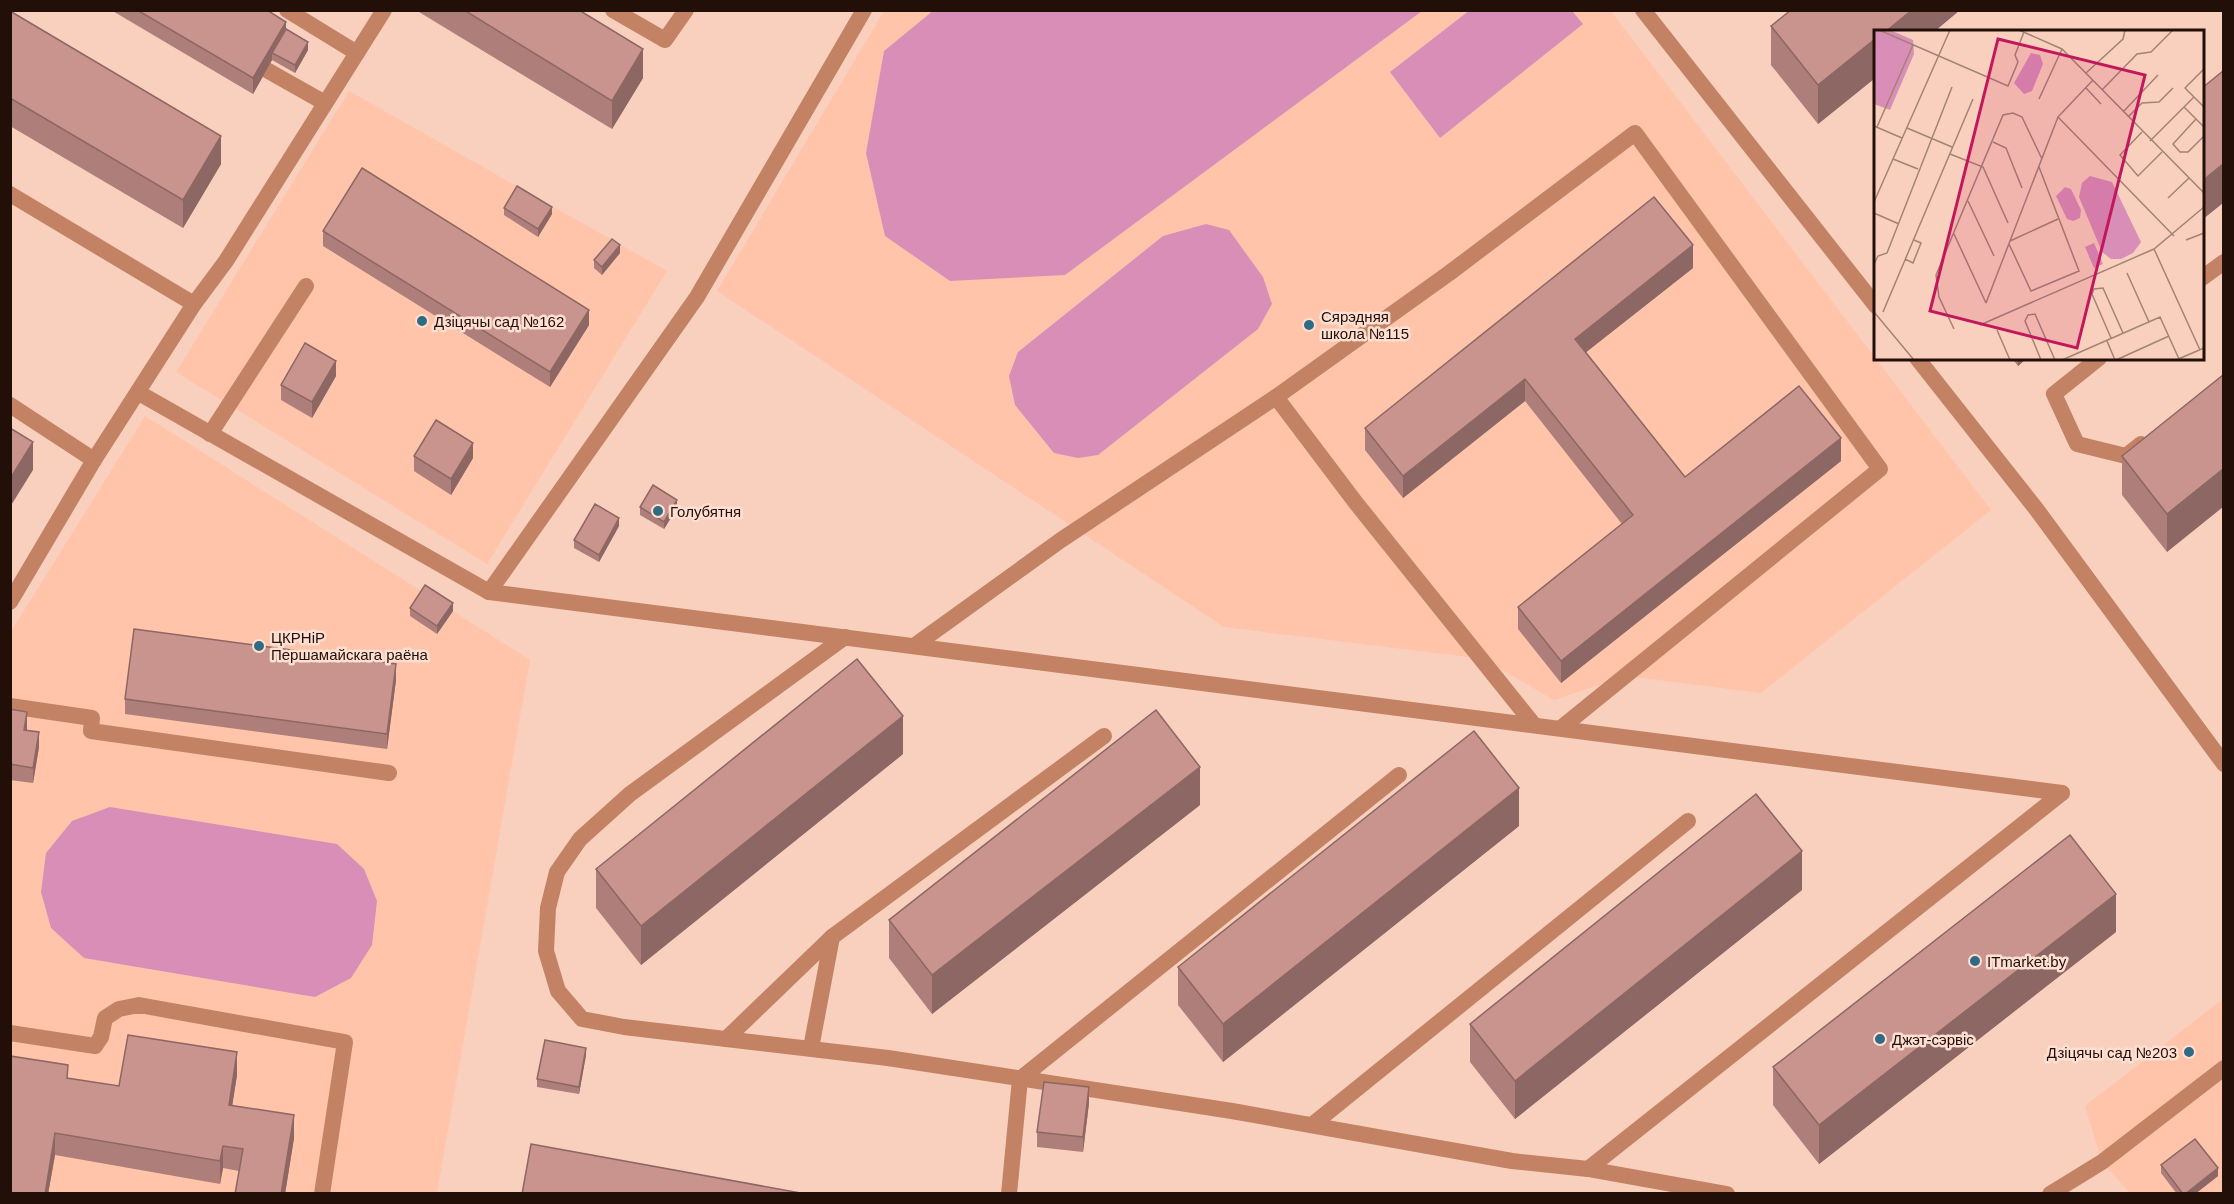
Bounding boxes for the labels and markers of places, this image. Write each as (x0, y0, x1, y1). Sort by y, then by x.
place label: Сярэдняя школа №115 (1321, 308, 1409, 342)
place label: Дзіцячы сад №162 (434, 313, 564, 330)
marker: Дзіцячы сад №162 (415, 314, 429, 328)
marker: Сярэдняя школа №115 (1302, 318, 1316, 332)
place label: Голубятня (670, 503, 741, 520)
marker: Голубятня (651, 504, 665, 518)
place label: ЦКРНіР Першамайскага раёна (271, 629, 429, 663)
marker: ЦКРНіР Першамайскага раёна (252, 639, 266, 653)
place label: ITmarket.by (1987, 953, 2067, 970)
marker: ITmarket.by (1968, 954, 1982, 968)
place label: Джэт-сэрвіс (1892, 1031, 1974, 1048)
marker: Джэт-сэрвіс (1873, 1032, 1887, 1046)
place label: Дзіцячы сад №203 (2047, 1044, 2177, 1061)
marker: Дзіцячы сад №203 (2182, 1045, 2196, 1059)

